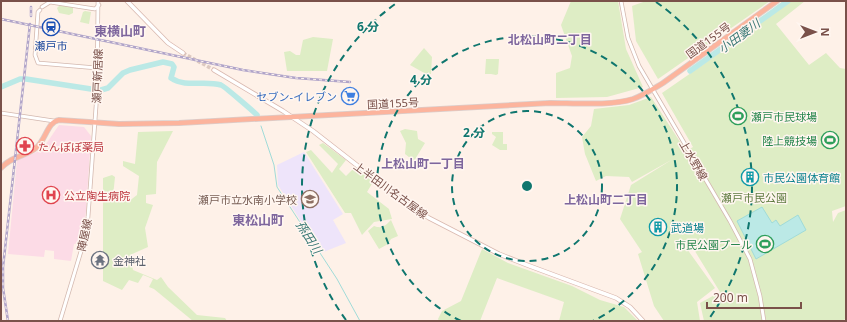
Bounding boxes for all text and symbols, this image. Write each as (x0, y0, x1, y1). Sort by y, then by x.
north arrow (795, 12, 835, 52)
water label: 小田妻川 (715, 14, 765, 57)
station icon: 瀬戸市 (41, 17, 61, 37)
text: 6 分 (357, 18, 379, 35)
street label: 国道155号 (683, 19, 733, 61)
district label: 東横山町 (94, 22, 146, 40)
text: N (818, 28, 833, 36)
district label: 北松山町二丁目 (508, 31, 592, 48)
place label: 瀬戸市 (35, 38, 68, 53)
street label: 瀬戸新居線 (89, 48, 105, 104)
text: 4 分 (410, 71, 432, 88)
supermarket icon: セブン-イレブン (340, 86, 360, 106)
place label: セブン-イレブン (256, 89, 337, 104)
street label: 国道155号 (367, 94, 419, 112)
sports icon: 瀬戸市民球場 (728, 106, 748, 126)
place label: 瀬戸市民球場 (751, 109, 817, 124)
text: 2 分 (463, 124, 485, 141)
sports icon: 陸上競技場 (820, 130, 840, 150)
place label: 陸上競技場 (762, 133, 817, 148)
pharmacy icon: たんぽぽ薬局 (15, 136, 35, 156)
street label: 上水野線 (677, 137, 711, 183)
place label: たんぽぽ薬局 (38, 139, 104, 154)
district label: 上松山町一丁目 (381, 155, 465, 172)
street label: 上半田川名古屋線 (351, 158, 431, 222)
building icon: 市民公園体育館 (740, 167, 760, 187)
place label: 市民公園体育館 (763, 170, 840, 185)
centre of rings (520, 179, 534, 193)
hospital icon: 公立陶生病院 (41, 185, 61, 205)
place label: 公立陶生病院 (64, 188, 130, 203)
school or university icon: 瀬戸市立水南小学校 (300, 189, 320, 209)
park label: 瀬戸市民公園 (721, 190, 787, 205)
district label: 上松山町二丁目 (564, 191, 648, 208)
place label: 瀬戸市立水南小学校 (198, 192, 297, 207)
district label: 東松山町 (232, 211, 284, 229)
street label: 陣屋線 (73, 217, 95, 253)
water label: 孫田川 (292, 217, 327, 258)
building icon: 武道場 (648, 217, 668, 237)
place label: 武道場 (671, 220, 704, 235)
sports icon: 市民公園プール (755, 234, 775, 254)
place label: 市民公園プール (675, 237, 752, 252)
temple icon: 金神社 (90, 250, 110, 270)
place label: 金神社 (113, 253, 146, 268)
scale bar (707, 284, 801, 310)
text: 200 m (713, 289, 748, 306)

